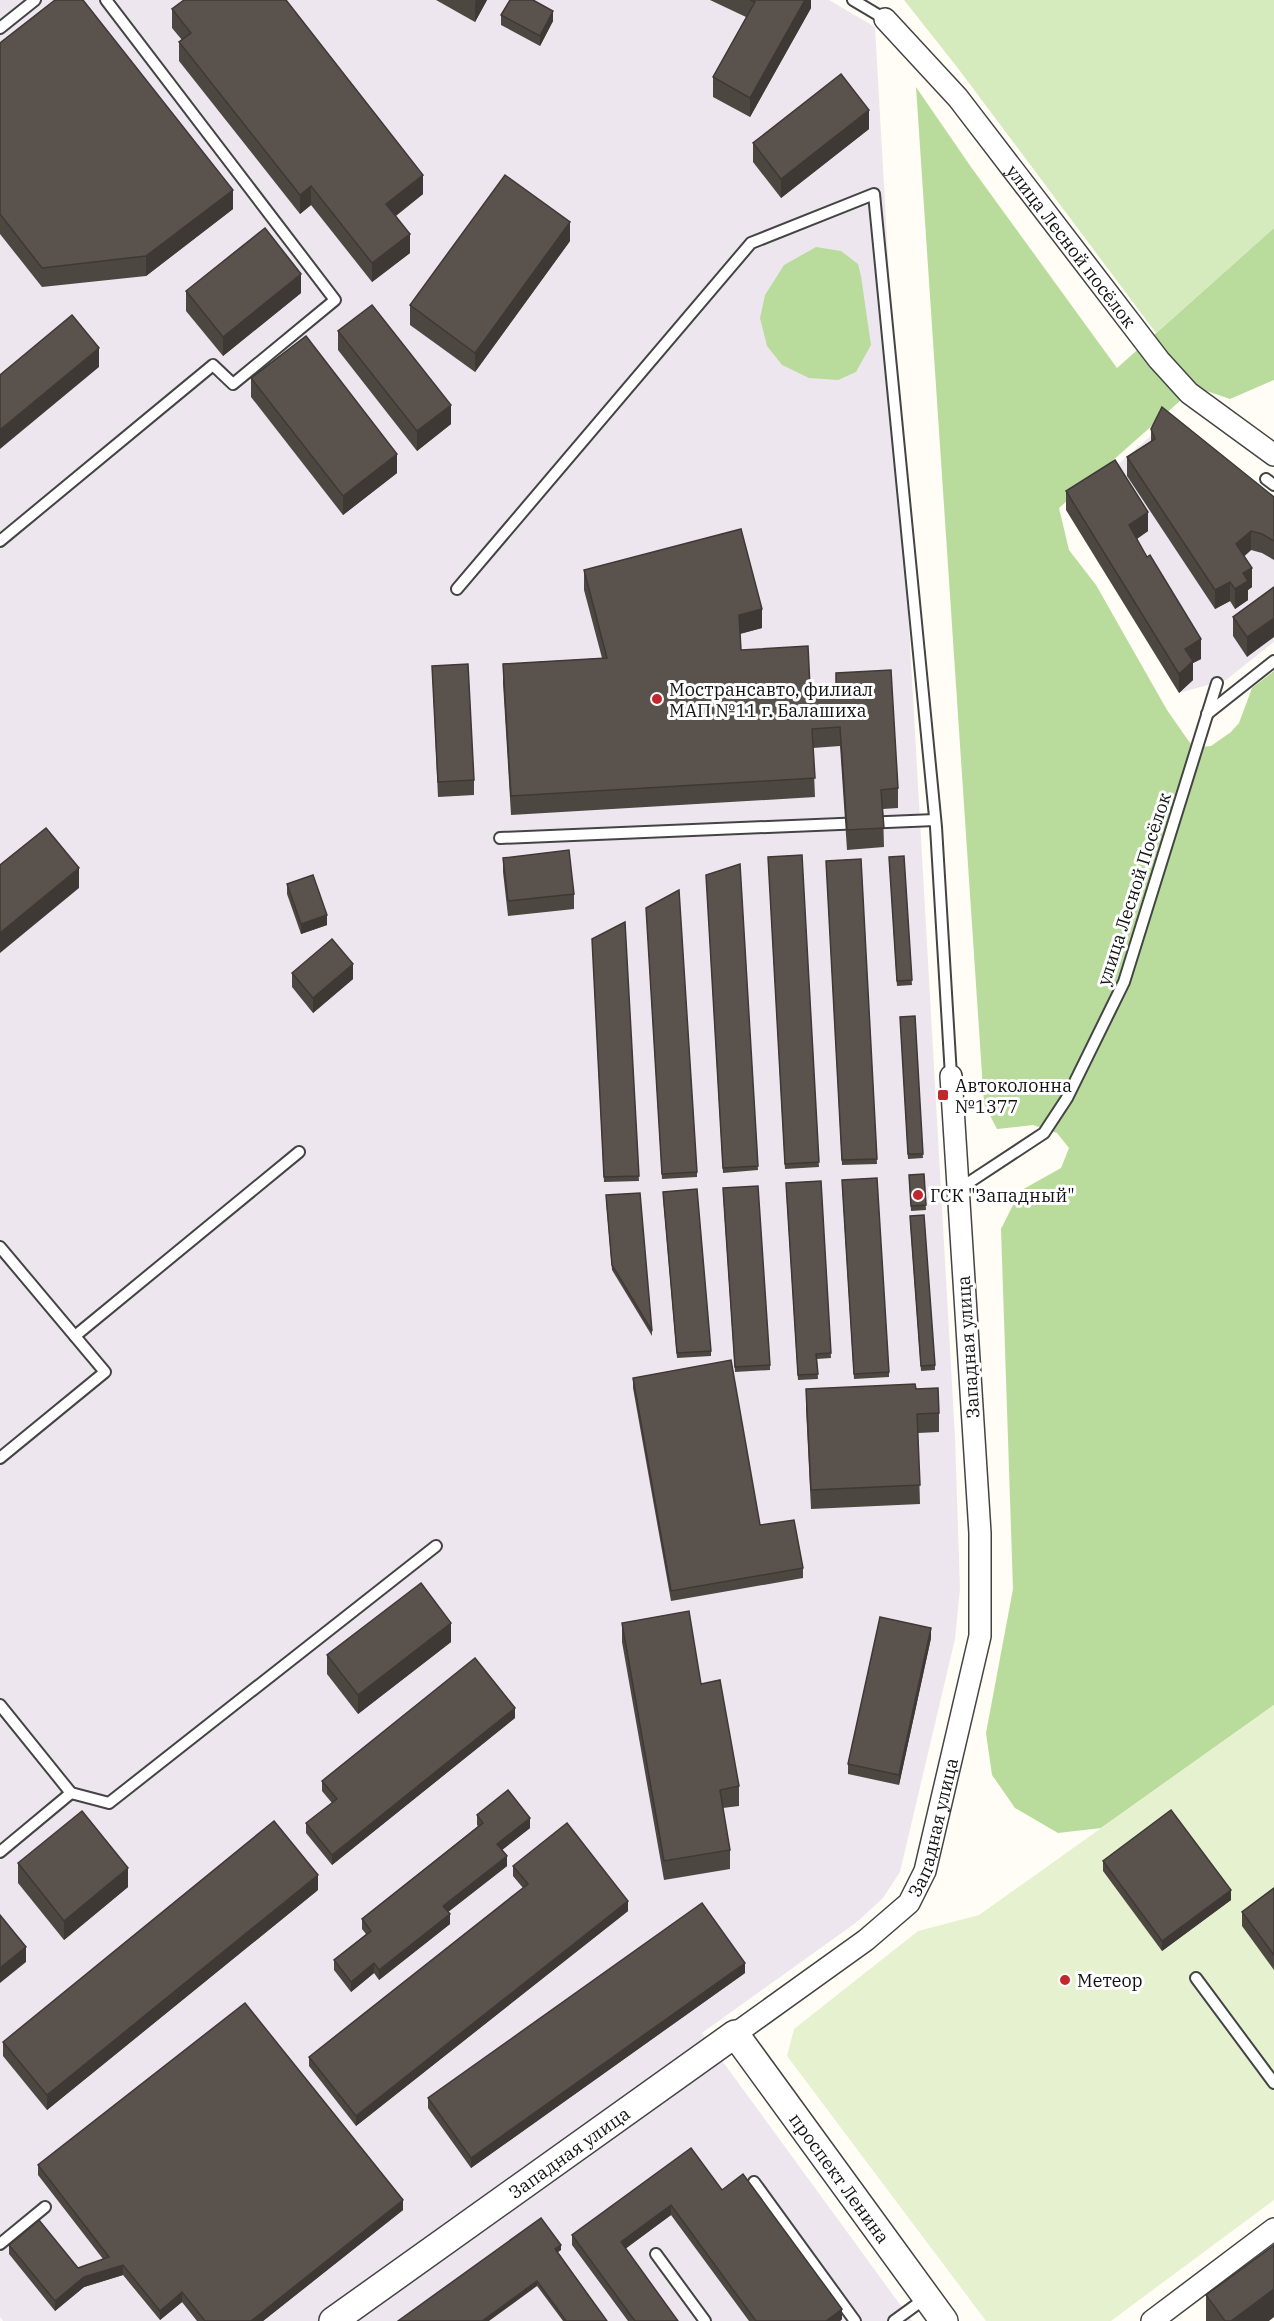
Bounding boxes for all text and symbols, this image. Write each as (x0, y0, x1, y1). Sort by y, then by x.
street label: улица Лесной посёлок (1002, 160, 1142, 332)
place label: Мострансавто, филиал МАП №11 г. Балашиха (669, 678, 873, 722)
marker: Мострансавто, филиал МАП №11 г. Балашиха (650, 692, 664, 706)
street label: улица Лесной Посёлок (1092, 789, 1176, 988)
place label: Автоколонна №1377 (955, 1074, 1072, 1118)
marker: Автоколонна №1377 (936, 1088, 950, 1102)
place label: ГСК "Западный" (930, 1184, 1075, 1207)
marker: ГСК "Западный" (911, 1188, 925, 1202)
street label: Западная улица (952, 1275, 984, 1419)
street label: Западная улица (902, 1755, 963, 1901)
place label: Метеор (1077, 1969, 1143, 1992)
marker: Метеор (1058, 1973, 1072, 1987)
street label: Западная улица (504, 2101, 634, 2203)
street label: проспект Ленина (785, 2108, 895, 2248)

